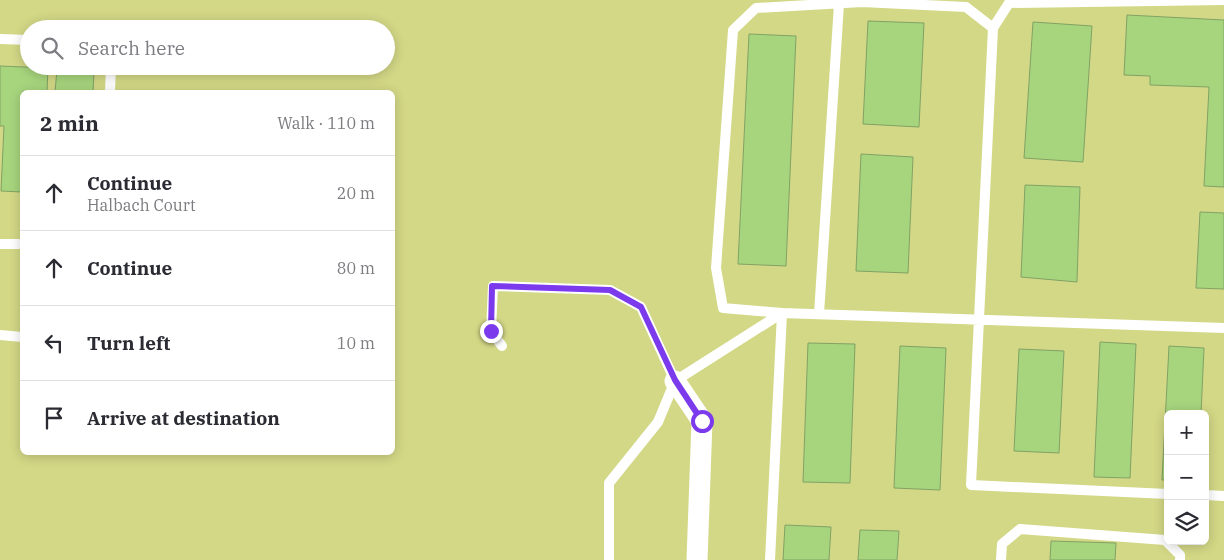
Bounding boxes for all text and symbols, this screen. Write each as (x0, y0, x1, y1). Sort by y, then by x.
search box (20, 20, 395, 75)
icon: search (38, 34, 66, 62)
text: Search here (78, 36, 185, 60)
text: 2 min (40, 109, 99, 137)
text: Walk · 110 m (277, 113, 375, 133)
text: Continue (87, 171, 172, 195)
icon: ahead (40, 179, 68, 207)
text: 20 m (337, 183, 375, 203)
text: Halbach Court (87, 195, 196, 215)
icon: ahead (40, 254, 68, 282)
text: Continue (87, 256, 172, 280)
text: 80 m (337, 258, 375, 278)
route end (480, 320, 503, 343)
icon: left (40, 329, 68, 357)
text: Turn left (87, 331, 170, 355)
text: 10 m (337, 333, 375, 353)
icon: arrive (40, 404, 68, 432)
text: Arrive at destination (87, 406, 280, 430)
route start (691, 410, 714, 433)
map controls (1164, 410, 1209, 545)
button: + (1164, 410, 1209, 455)
button: − (1164, 455, 1209, 500)
button: layers (1164, 500, 1209, 545)

